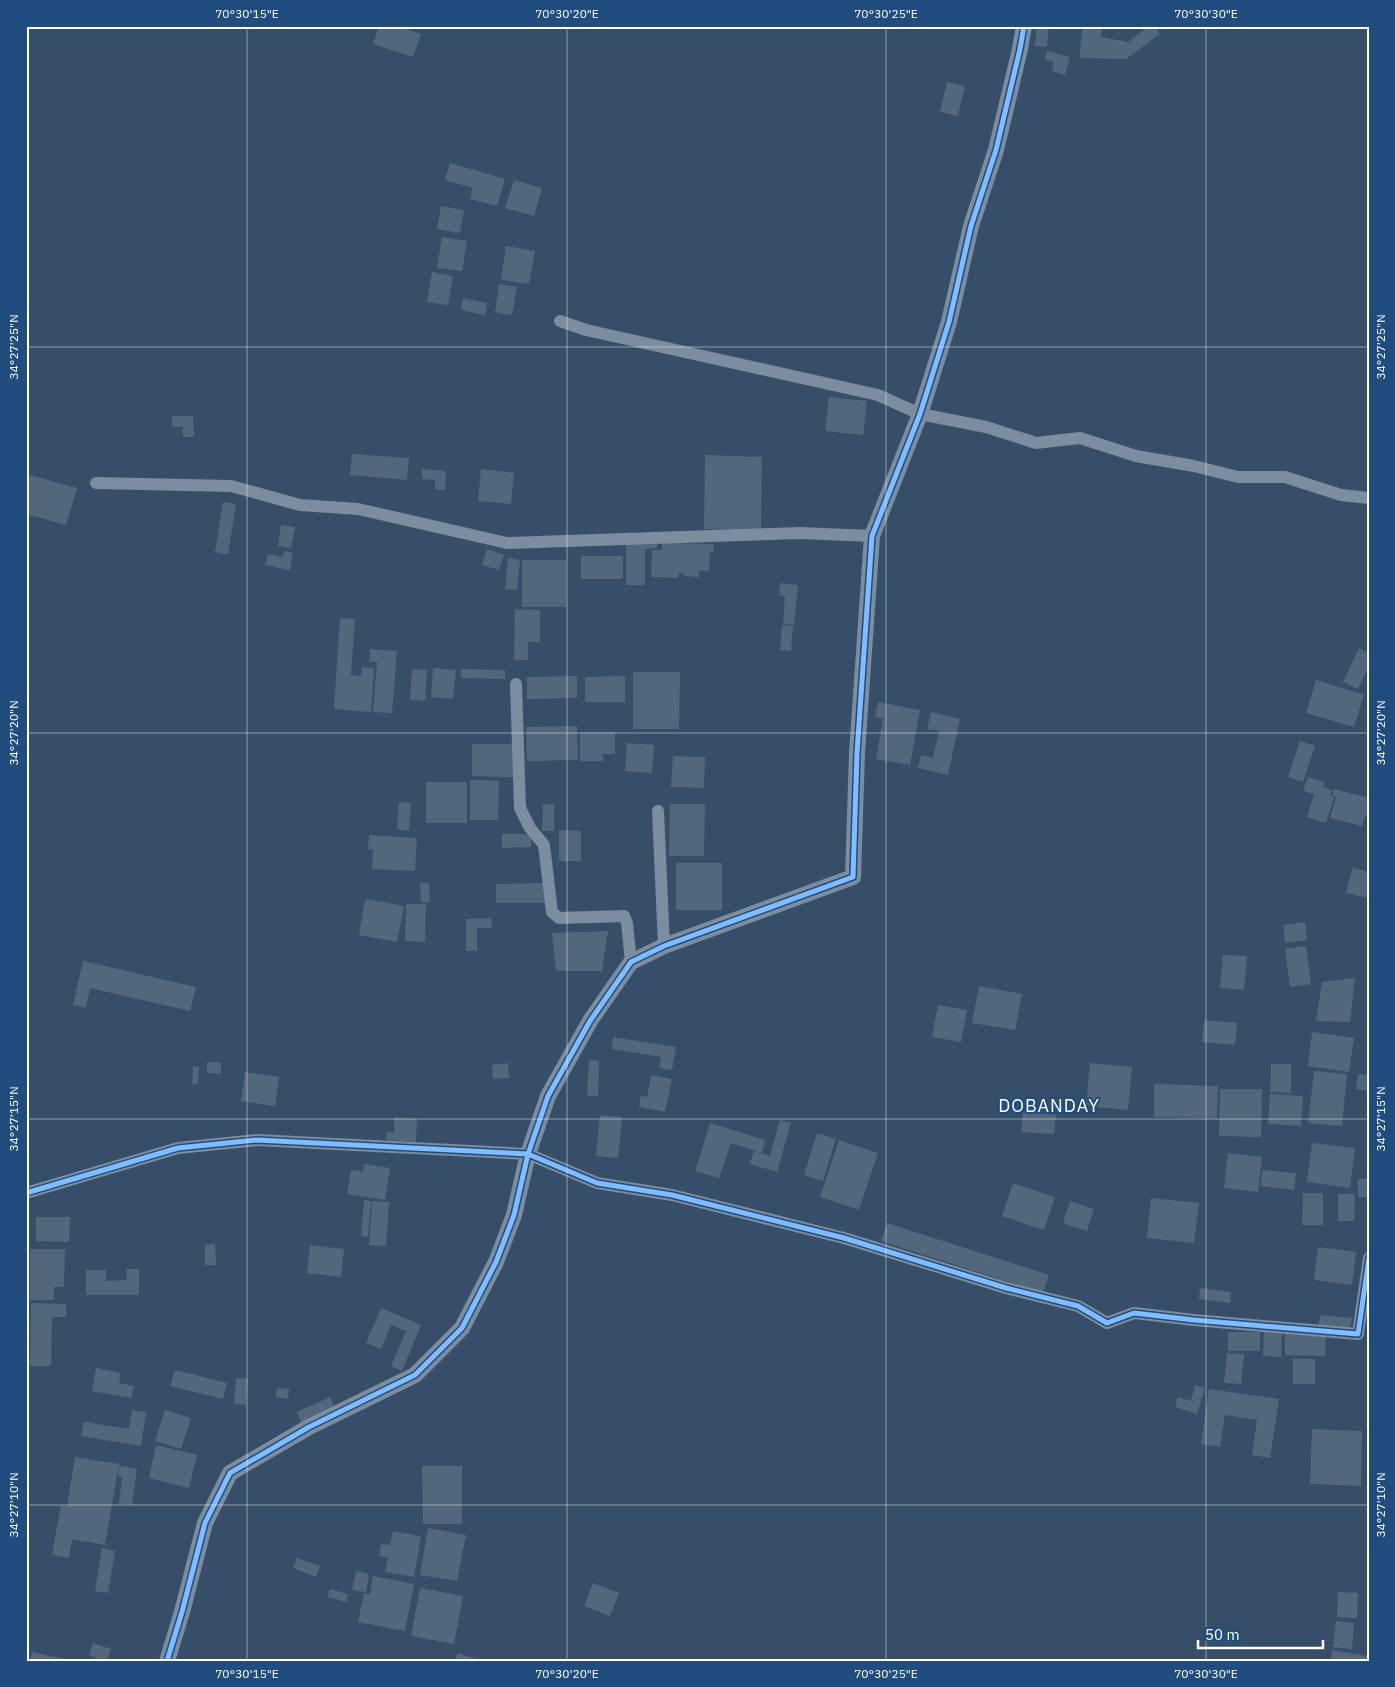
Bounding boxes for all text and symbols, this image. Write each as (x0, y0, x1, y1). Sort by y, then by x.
text: 70°30'15"E (215, 6, 279, 21)
text: 70°30'20"E (535, 6, 599, 21)
text: 70°30'25"E (854, 6, 918, 21)
text: 70°30'30"E (1174, 6, 1238, 21)
text: 34°27'25"N (6, 314, 21, 380)
text: 34°27'25"N (1373, 314, 1388, 380)
text: 34°27'20"N (6, 700, 21, 766)
text: 34°27'20"N (1373, 700, 1388, 766)
text: 34°27'15"N (6, 1086, 21, 1152)
text: 34°27'15"N (1373, 1086, 1388, 1152)
district label: DOBANDAY (998, 1094, 1100, 1117)
text: 34°27'10"N (6, 1472, 21, 1538)
text: 34°27'10"N (1373, 1472, 1388, 1538)
scale bar (1198, 1617, 1322, 1649)
text: 50 m (1205, 1625, 1240, 1644)
text: 70°30'15"E (215, 1666, 279, 1681)
text: 70°30'20"E (535, 1666, 599, 1681)
text: 70°30'25"E (854, 1666, 918, 1681)
text: 70°30'30"E (1174, 1666, 1238, 1681)

